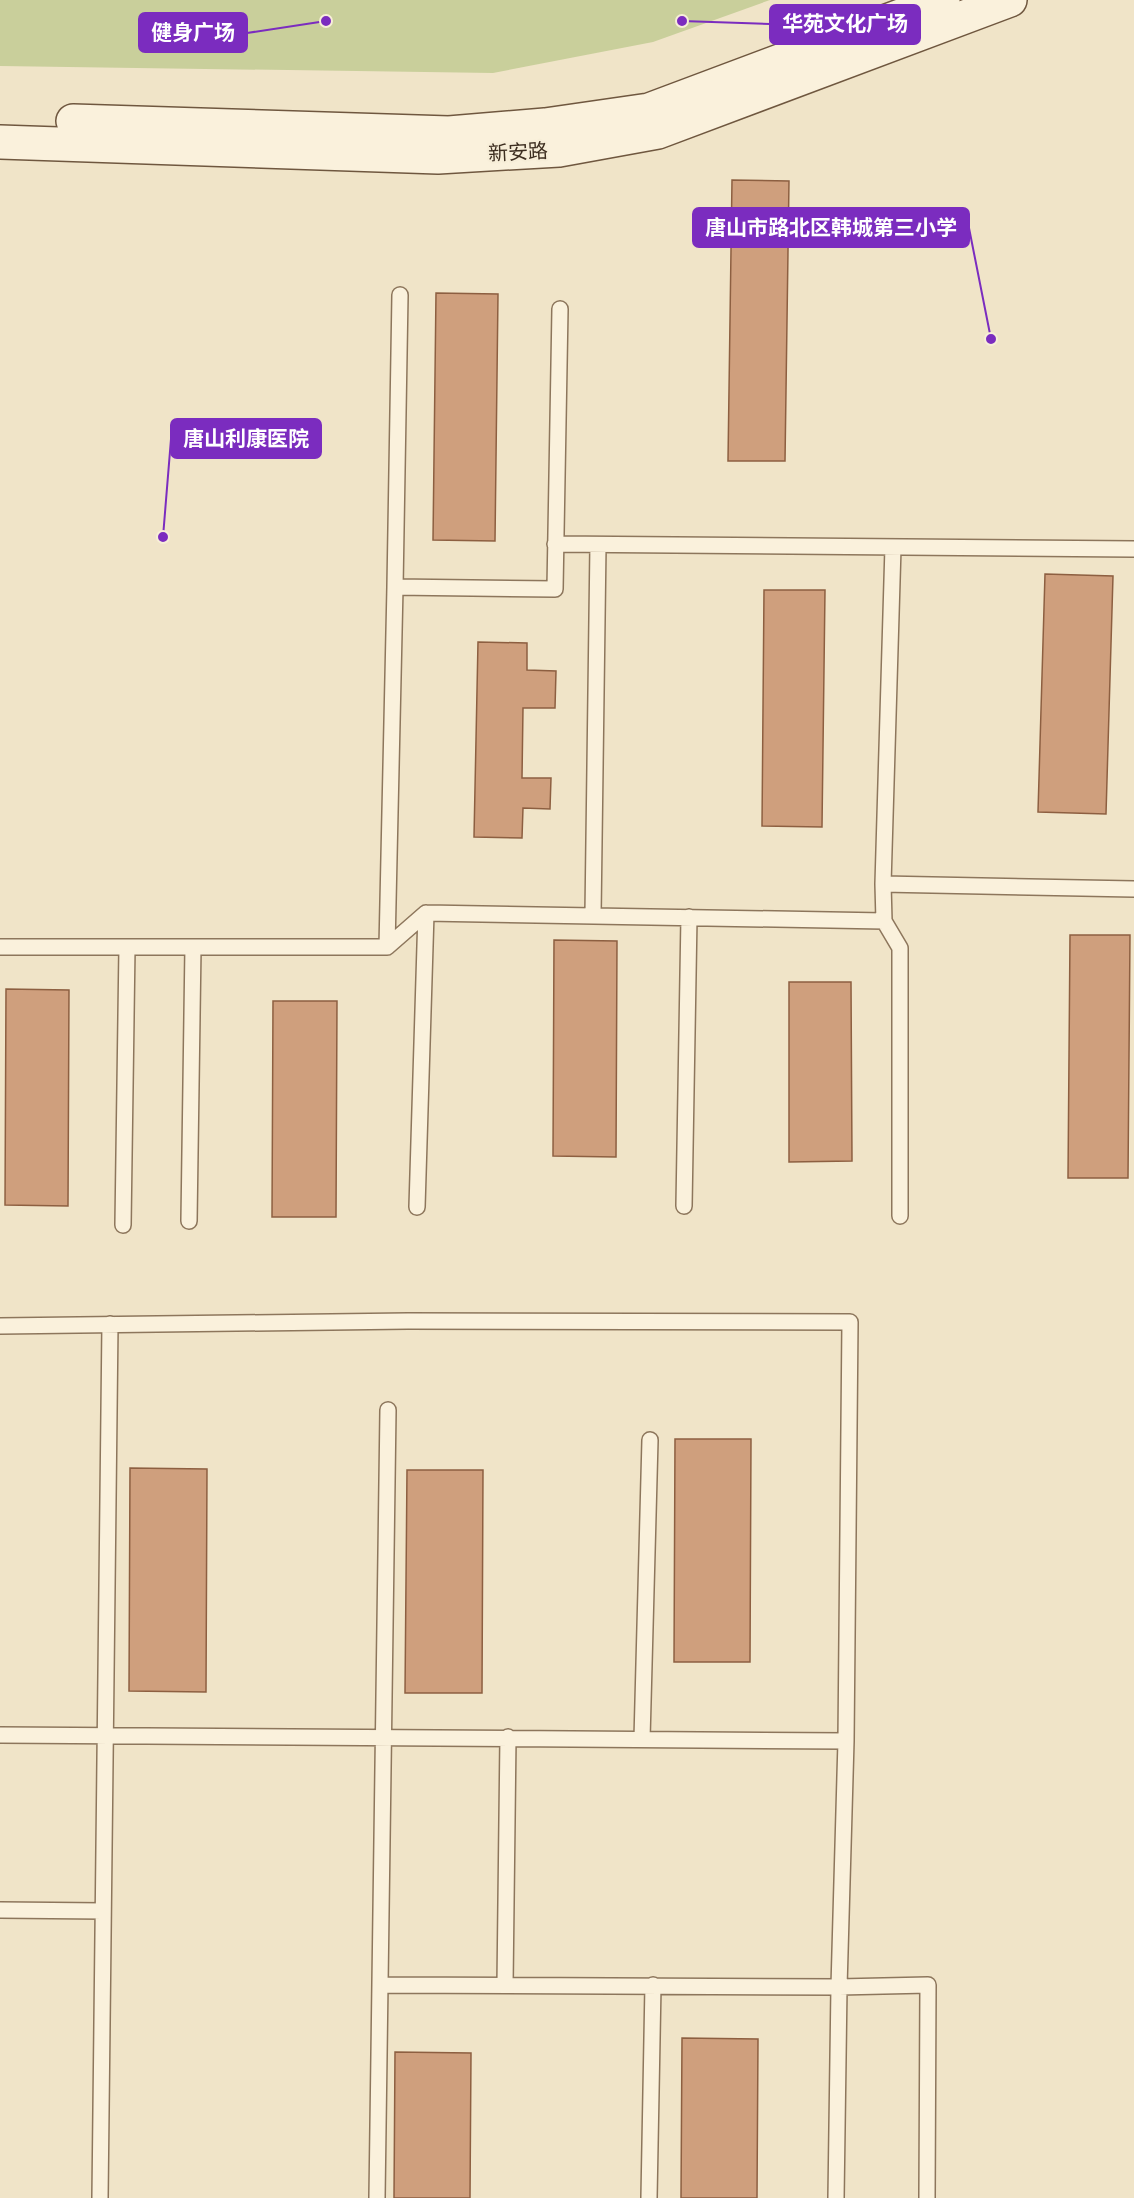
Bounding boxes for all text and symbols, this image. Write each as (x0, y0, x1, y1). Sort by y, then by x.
callout: 华苑文化广场 (770, 5, 920, 44)
text: 华苑文化广场 (782, 11, 908, 37)
callout: 健身广场 (139, 13, 247, 52)
text: 健身广场 (151, 20, 235, 46)
street label: 新安路 (487, 138, 549, 166)
callout: 唐山市路北区韩城第三小学 (693, 208, 969, 247)
text: 唐山市路北区韩城第三小学 (705, 215, 957, 241)
callout: 唐山利康医院 (171, 419, 321, 458)
text: 唐山利康医院 (183, 426, 309, 452)

